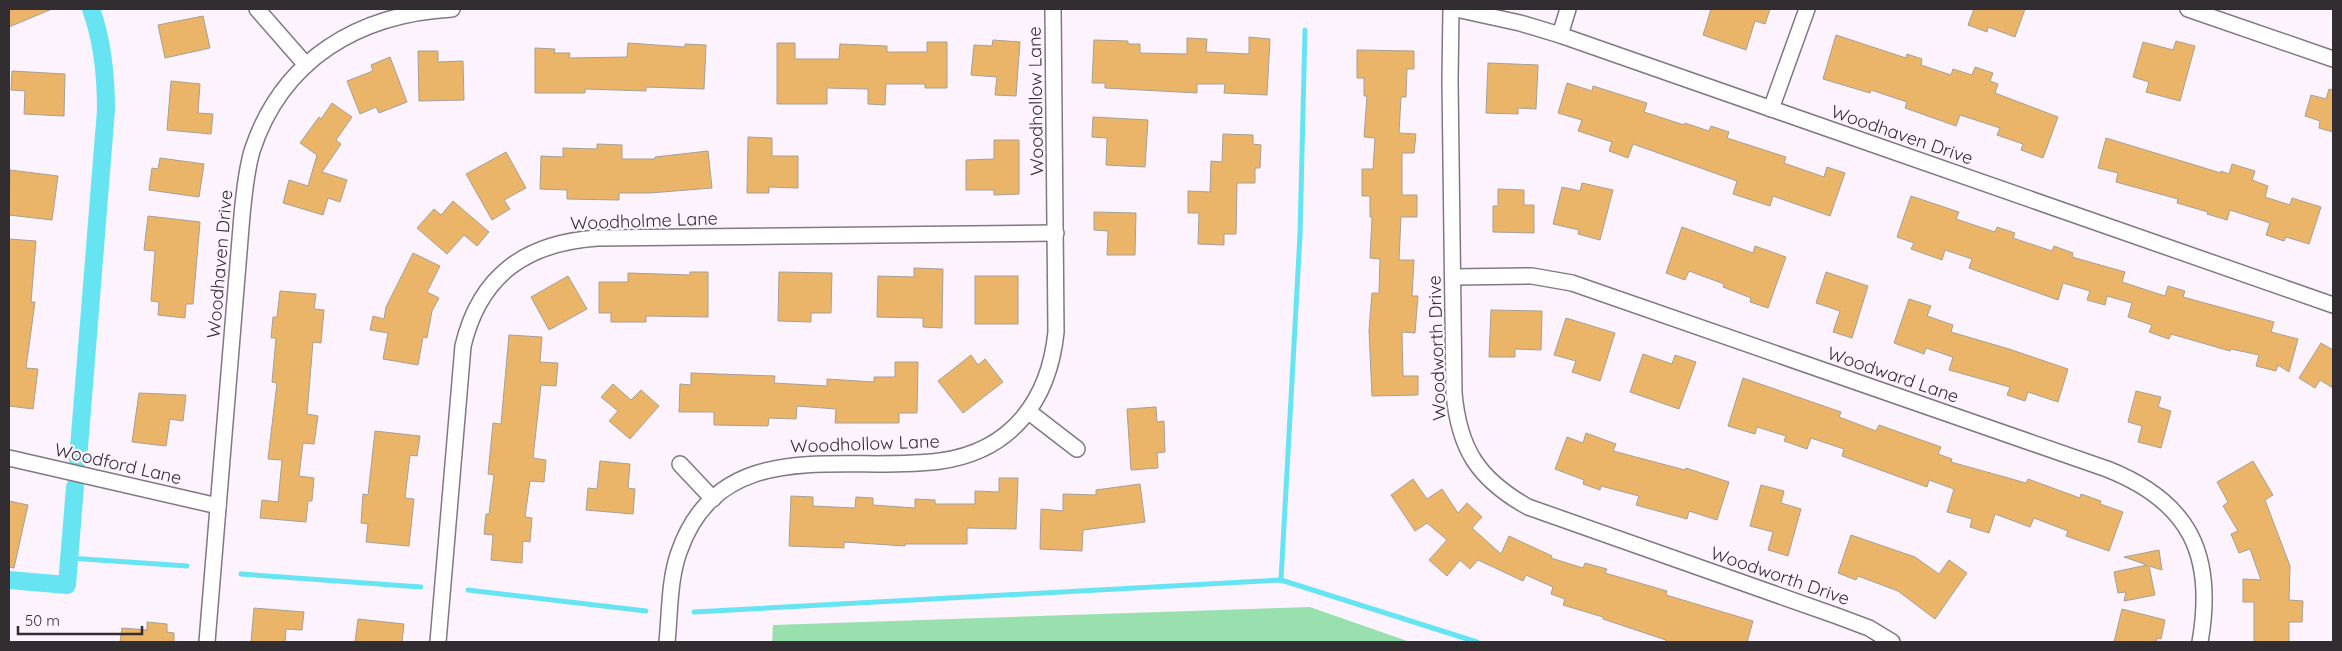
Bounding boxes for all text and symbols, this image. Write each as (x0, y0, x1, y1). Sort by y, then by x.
street label: Woodhollow Lane (1023, 26, 1048, 176)
street label: Woodhaven Drive (1828, 99, 1976, 170)
street label: Woodhaven Drive (202, 189, 237, 339)
street label: Woodholme Lane (570, 206, 718, 235)
street label: Woodworth Drive (1422, 275, 1451, 421)
street label: Woodward Lane (1824, 341, 1962, 408)
street label: Woodhollow Lane (790, 429, 940, 458)
street label: Woodford Lane (52, 438, 184, 489)
street label: Woodworth Drive (1708, 541, 1853, 610)
scale bar (18, 604, 141, 636)
text: 50 m (25, 611, 60, 630)

